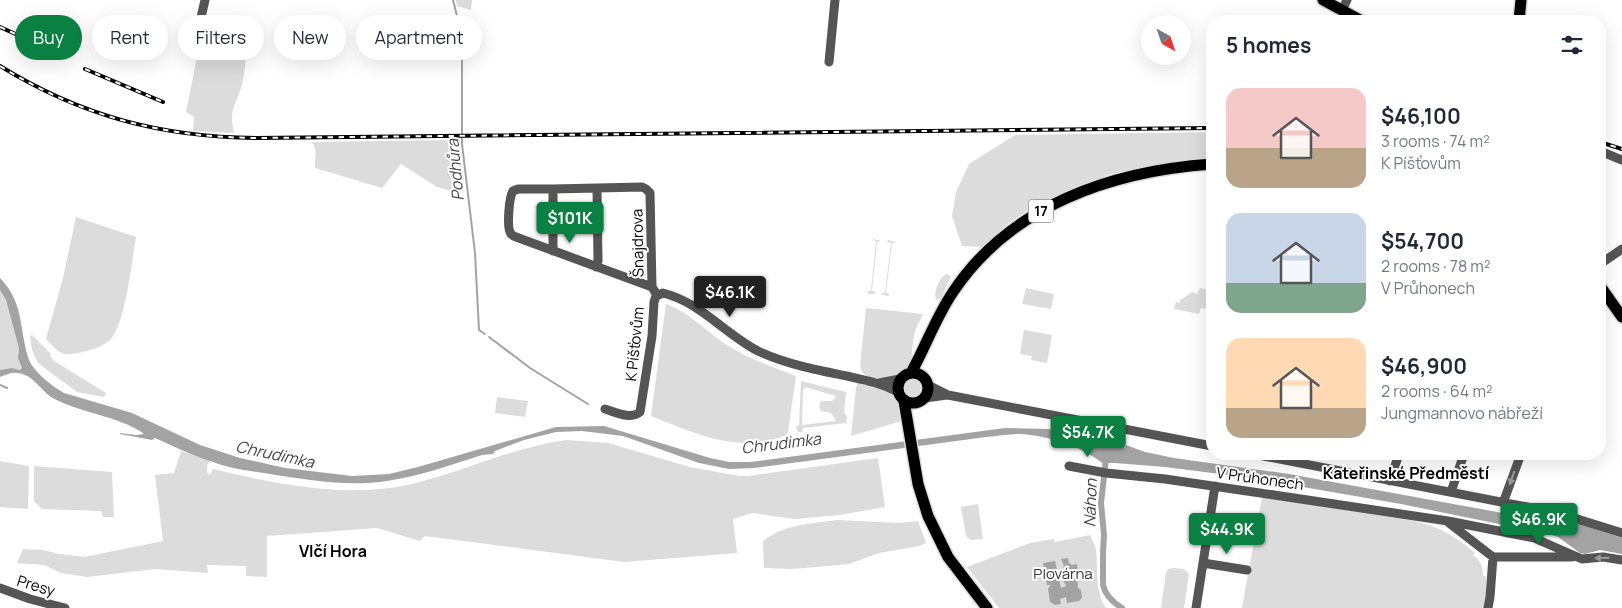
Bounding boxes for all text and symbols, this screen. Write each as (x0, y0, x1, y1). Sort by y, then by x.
chip: Buy (15, 15, 82, 60)
chip: Rent (92, 15, 168, 60)
chip: Filters (178, 15, 264, 60)
chip: New (274, 15, 346, 60)
chip: Apartment (356, 15, 482, 60)
north arrow (1141, 15, 1191, 65)
map controls (1141, 15, 1191, 65)
text: 5 homes (1226, 31, 1311, 59)
icon: filters (1558, 31, 1586, 59)
text: $46,100 (1381, 102, 1461, 130)
icon: home (1266, 108, 1326, 168)
text: 3 rooms · 74 m² (1381, 130, 1490, 152)
water label: Podhůra (441, 137, 469, 202)
text: K Píšťovům (1381, 152, 1461, 174)
road number: 17 (1028, 200, 1054, 222)
pin: $101K (535, 202, 605, 244)
text: $101K (548, 207, 592, 229)
street label: Šnajdrova (626, 209, 649, 277)
text: $54,700 (1381, 227, 1464, 255)
icon: home (1266, 233, 1326, 293)
text: 2 rooms · 78 m² (1381, 255, 1490, 277)
pin: $46.1K (689, 276, 771, 318)
text: V Průhonech (1381, 277, 1475, 299)
text: $46.1K (705, 281, 755, 303)
street label: K Píšťovům (620, 306, 649, 382)
text: $46,900 (1381, 352, 1467, 380)
icon: home (1266, 358, 1326, 418)
text: 2 rooms · 64 m² (1381, 380, 1492, 402)
text: Jungmannovo nábřeží (1381, 402, 1543, 424)
pin: $54.7K (1047, 416, 1129, 458)
text: $54.7K (1062, 421, 1114, 443)
water label: Chrudimka (740, 427, 823, 459)
water label: Chrudimka (234, 435, 317, 473)
street label: V Průhonech (1215, 462, 1305, 495)
district label: Kateřinské Předměstí (1323, 462, 1490, 484)
one-way arrow (1508, 471, 1516, 486)
water label: Náhon (1078, 478, 1102, 528)
pin: $46.9K (1498, 502, 1580, 545)
text: $46.9K (1512, 508, 1566, 530)
pin: $44.9K (1186, 512, 1268, 555)
text: $44.9K (1200, 518, 1254, 540)
district label: Vlčí Hora (299, 540, 367, 562)
one-way arrow (1594, 554, 1610, 562)
park label: Plovárna (1033, 563, 1093, 584)
street label: Presy (15, 570, 58, 601)

